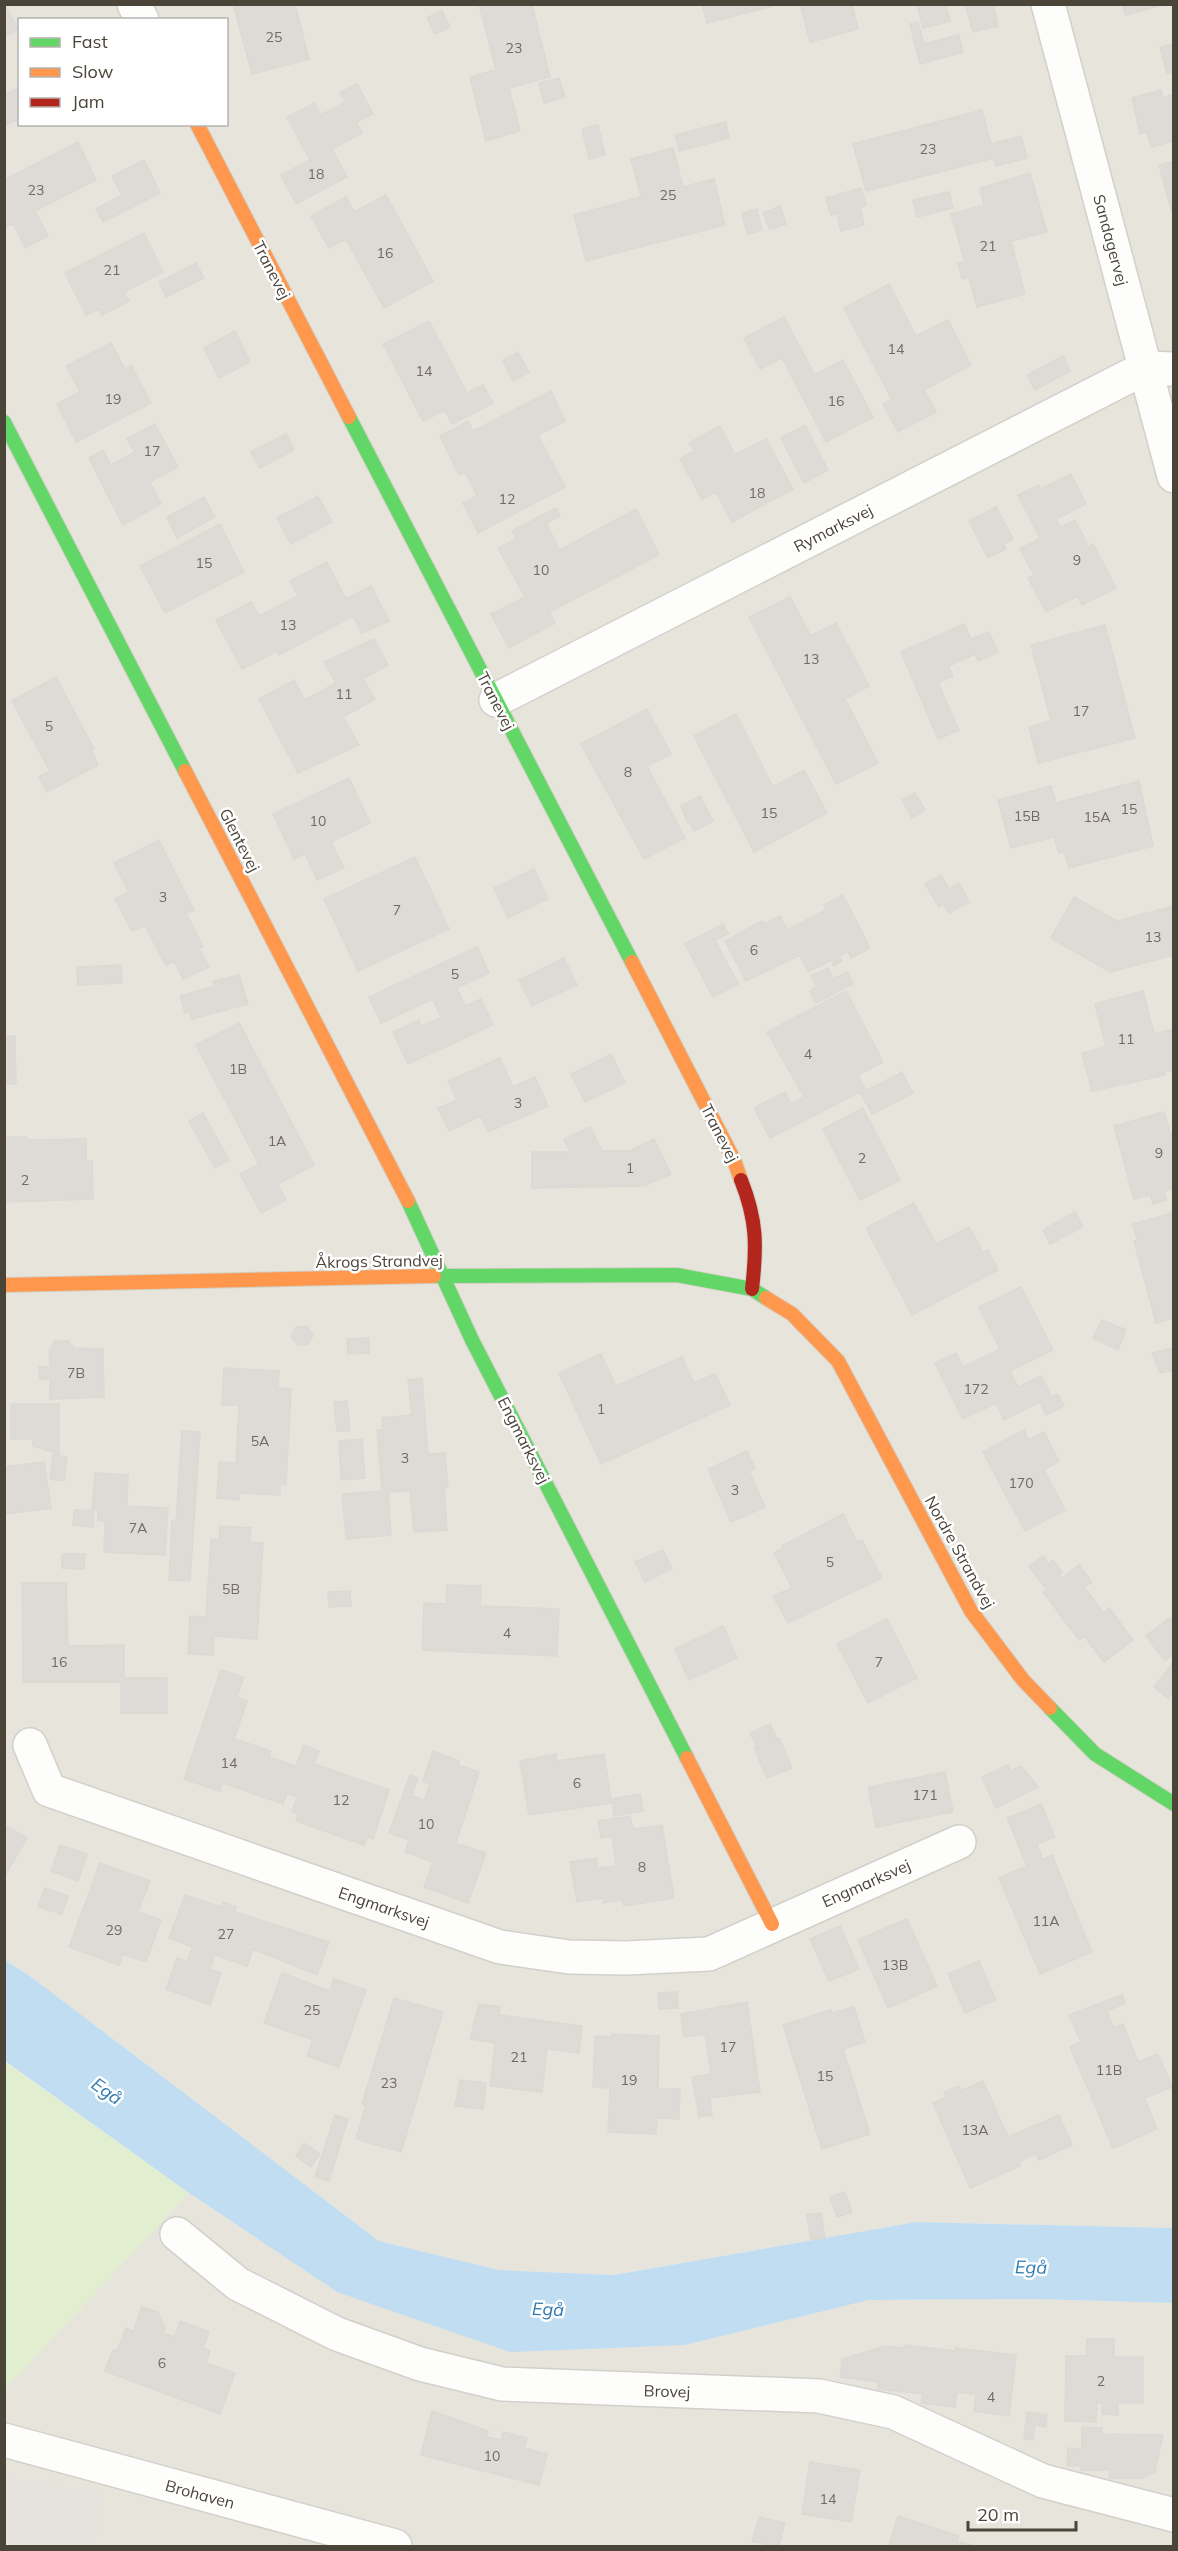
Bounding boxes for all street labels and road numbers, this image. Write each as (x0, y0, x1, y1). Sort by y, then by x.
street label: Sandagervej (1089, 192, 1133, 288)
street label: Tranevej (249, 238, 295, 302)
street label: Rymarksvej (790, 500, 876, 556)
street label: Tranevej (473, 669, 519, 733)
street label: Glentevej (216, 805, 264, 875)
street label: Tranevej (697, 1101, 743, 1165)
street label: Åkrogs Strandvej (315, 1250, 443, 1272)
street label: Engmarksvej (494, 1393, 554, 1487)
street label: Nordre Strandvej (921, 1492, 999, 1612)
street label: Engmarksvej (819, 1855, 913, 1911)
street label: Engmarksvej (336, 1882, 432, 1932)
street label: Brovej (643, 2380, 691, 2402)
street label: Brohaven (163, 2475, 237, 2513)

